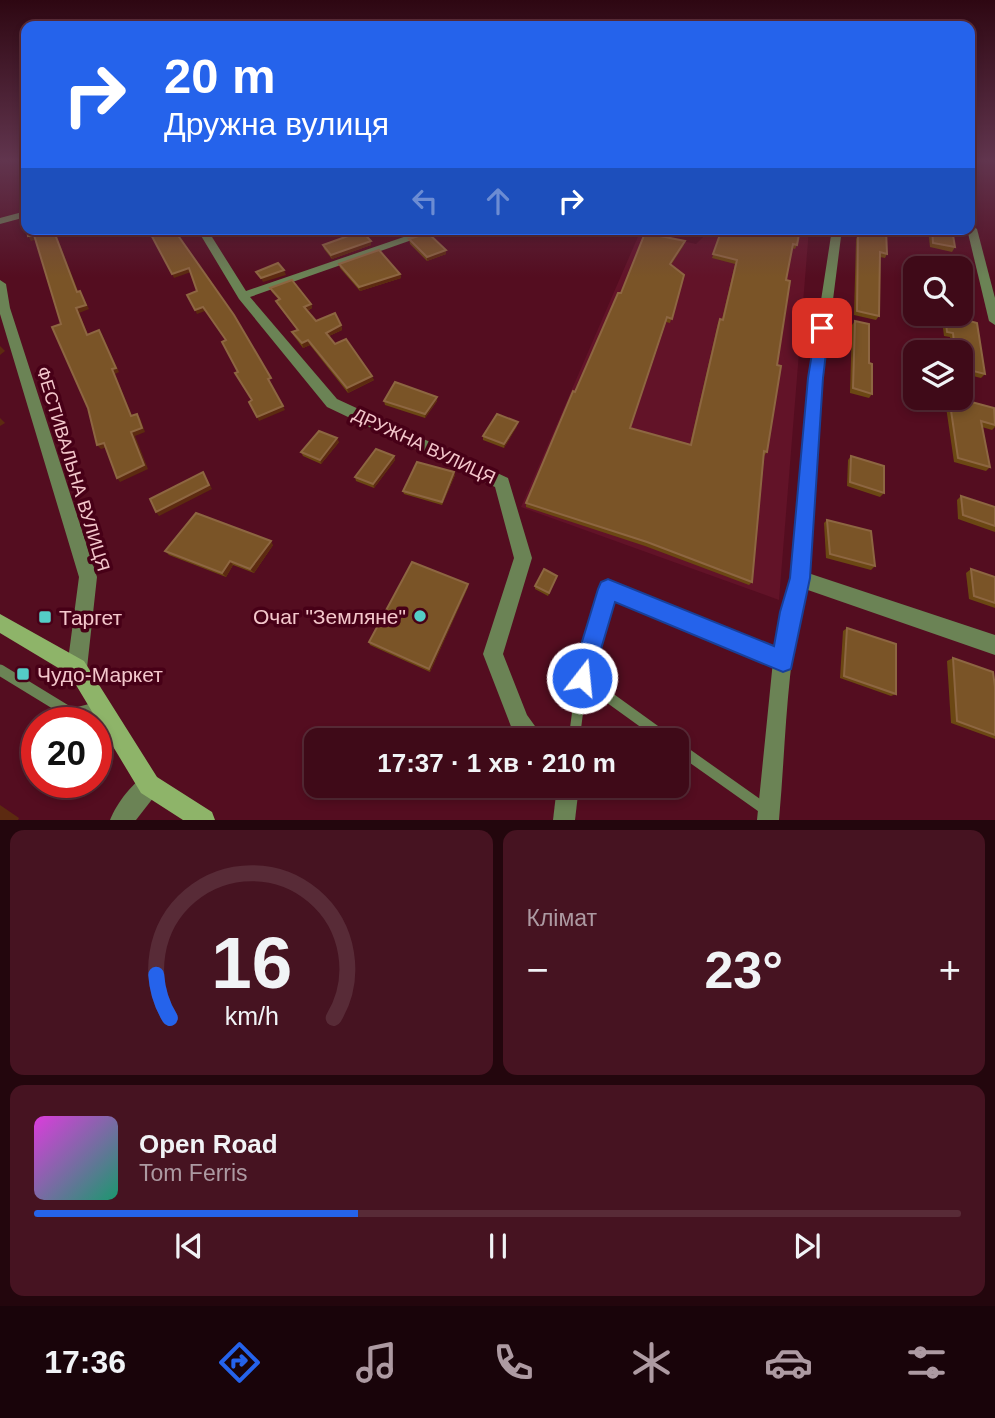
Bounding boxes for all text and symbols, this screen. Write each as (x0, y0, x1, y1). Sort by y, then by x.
icon: right (49, 49, 140, 140)
text: 20 m (164, 49, 276, 103)
text: Дружна вулиця (164, 106, 389, 142)
icon: left (406, 182, 444, 220)
icon: ahead (479, 182, 517, 220)
icon: right (552, 182, 590, 220)
map controls (903, 256, 973, 410)
button: search (903, 256, 973, 326)
pin (792, 298, 852, 358)
icon: arrive (803, 309, 841, 347)
button: layers (903, 340, 973, 410)
street label: ФЕСТИВАЛЬНА ВУЛИЦЯ (32, 364, 114, 574)
street label: ДРУЖНА ВУЛИЦЯ (349, 404, 499, 488)
place label: Очаг "Земляне" (253, 605, 406, 628)
place label: Таргет (59, 606, 122, 629)
marker: Очаг "Земляне" (412, 608, 428, 624)
marker: Таргет (37, 609, 53, 625)
position arrow (545, 641, 619, 715)
place label: Чудо-Маркет (37, 663, 163, 686)
marker: Чудо-Маркет (15, 666, 31, 682)
speed limit sign: 20 (21, 707, 112, 798)
text: 17:37 · 1 хв · 210 m (377, 748, 616, 778)
text: Клімат (527, 905, 597, 931)
text: 16 (211, 923, 292, 1004)
text: 23° (704, 941, 783, 999)
text: − (527, 949, 549, 991)
text: + (939, 949, 961, 991)
text: km/h (224, 1002, 278, 1030)
text: Open Road (139, 1129, 278, 1159)
text: Tom Ferris (139, 1160, 248, 1186)
icon: previous (170, 1227, 208, 1265)
icon: pause (479, 1227, 517, 1265)
icon: next (788, 1227, 826, 1265)
icon: directions (215, 1338, 264, 1387)
icon: music (352, 1338, 401, 1387)
icon: phone (489, 1338, 538, 1387)
icon: climate (627, 1338, 676, 1387)
icon: car (764, 1338, 813, 1387)
icon: filters (902, 1338, 951, 1387)
text: 17:36 (44, 1344, 126, 1380)

